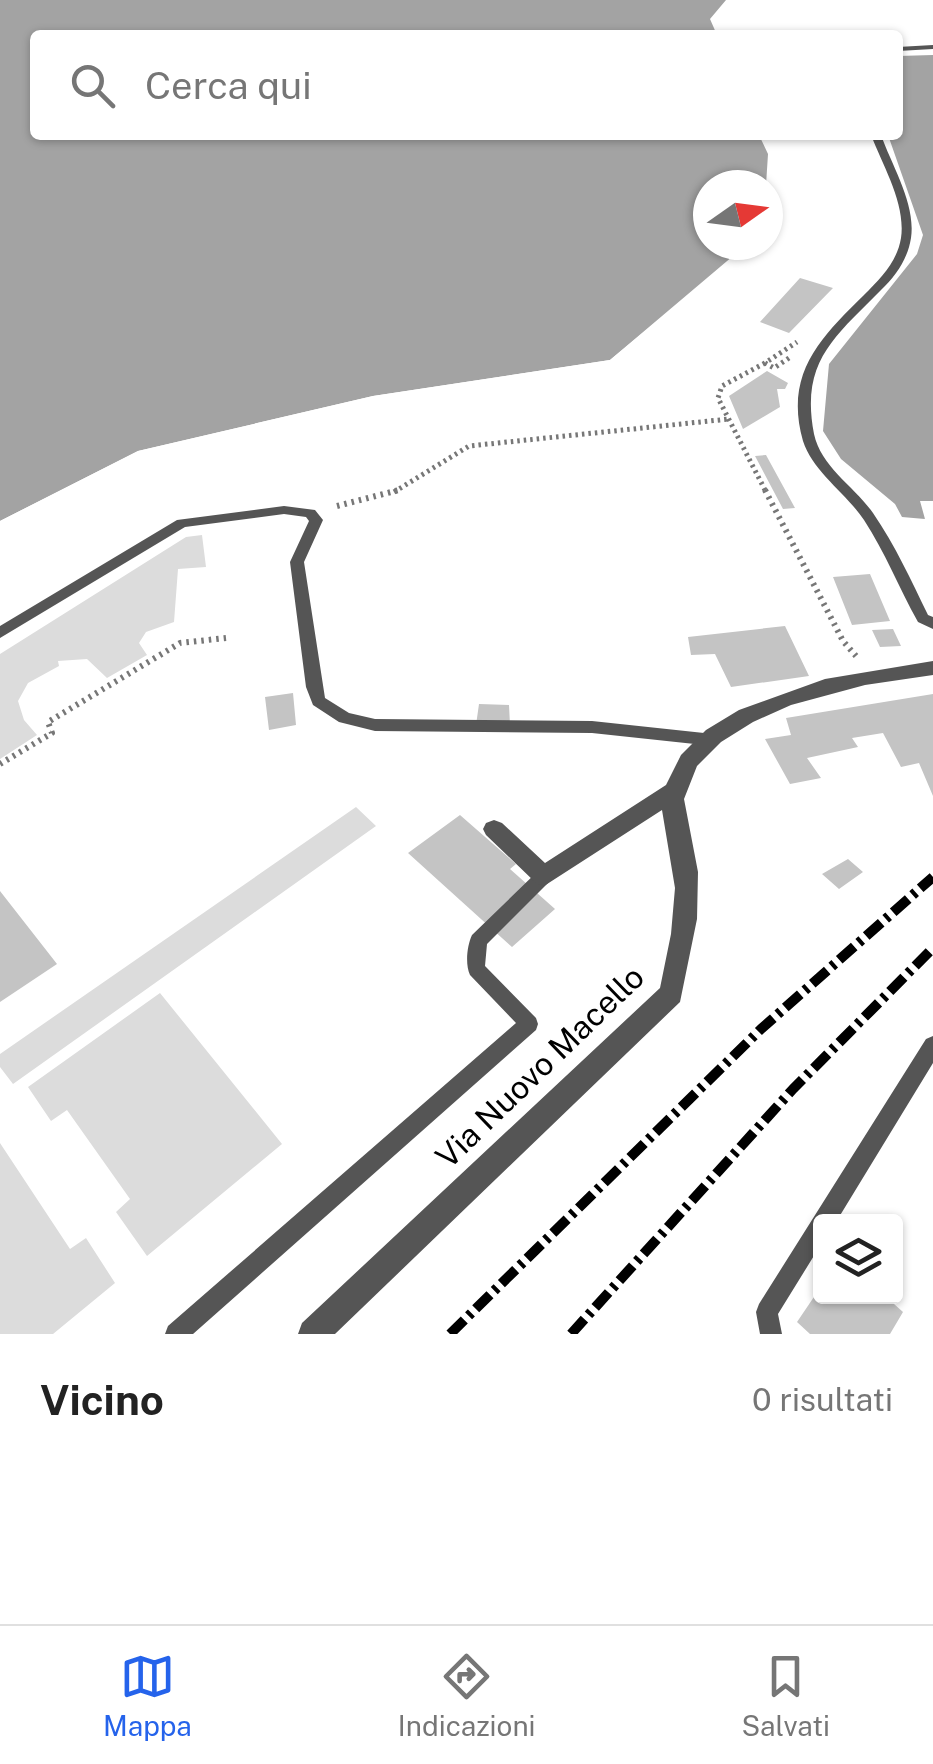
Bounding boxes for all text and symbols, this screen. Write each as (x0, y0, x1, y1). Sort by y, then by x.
search box (30, 30, 903, 140)
icon: search (65, 58, 120, 113)
text: Cerca qui (145, 63, 312, 108)
north arrow (693, 170, 783, 260)
street label: Via Nuovo Macello (428, 958, 651, 1175)
map controls (813, 1214, 903, 1304)
button: layers (813, 1214, 903, 1304)
text: Vicino (40, 1375, 164, 1424)
text: 0 risultati (752, 1381, 893, 1418)
tab: Mappa (103, 1649, 192, 1742)
tab: Indicazioni (398, 1649, 535, 1742)
tab: Salvati (741, 1649, 830, 1742)

